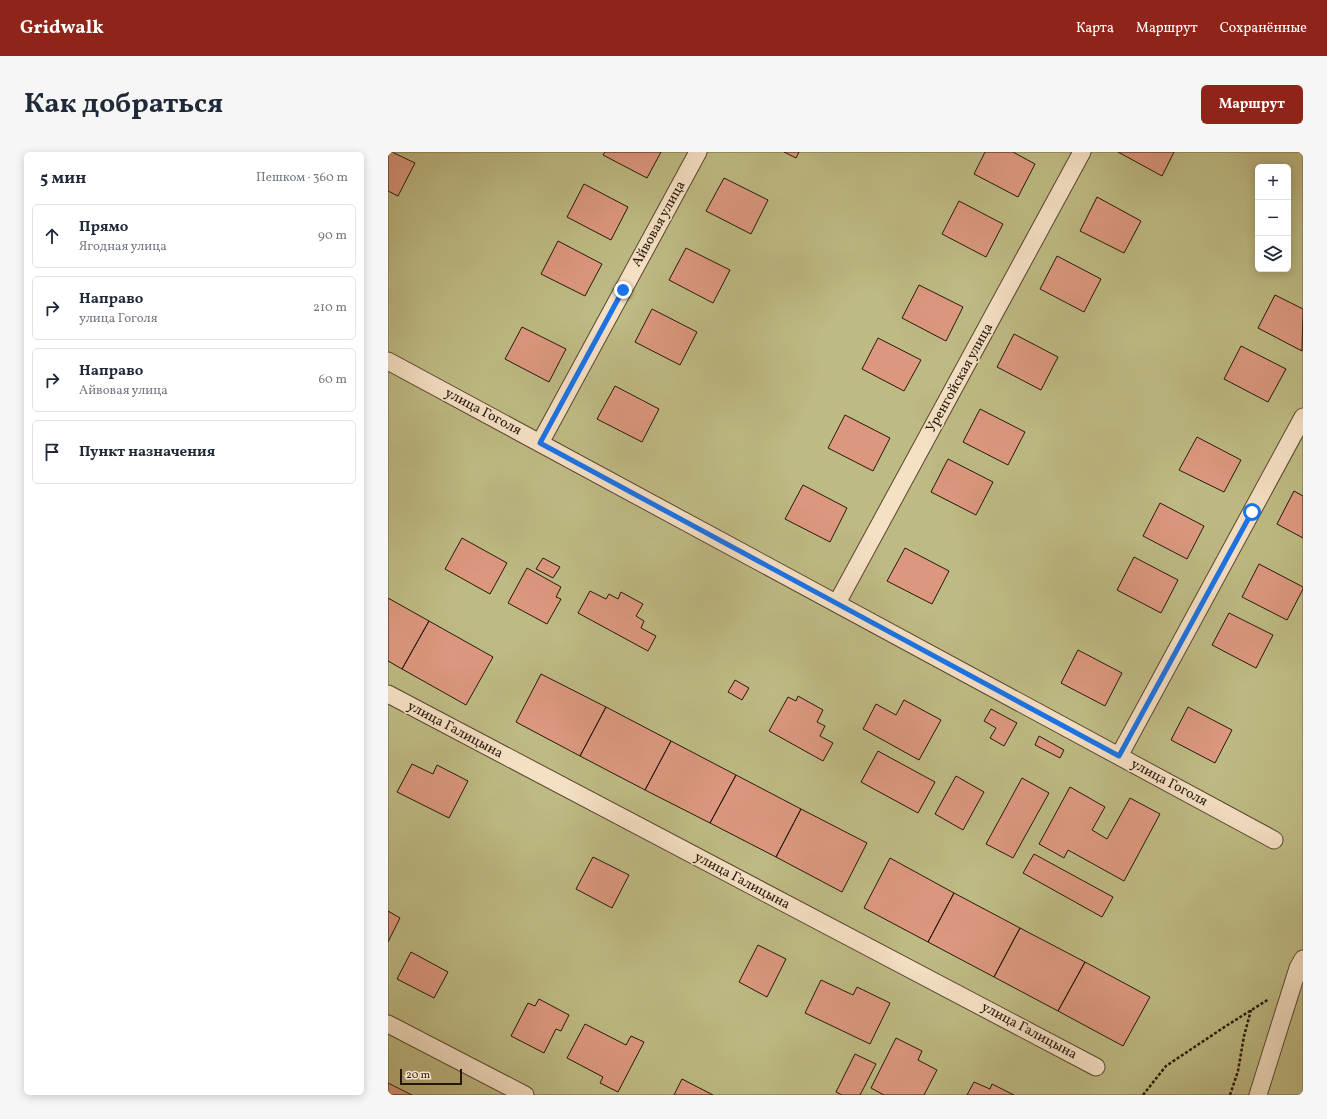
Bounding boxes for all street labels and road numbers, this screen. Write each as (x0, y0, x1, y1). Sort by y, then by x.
street label: Айвовая улица (628, 178, 691, 270)
street label: Уренгойская улица (922, 320, 998, 436)
street label: улица Гоголя (441, 384, 525, 440)
street label: улица Галицына (404, 697, 506, 763)
street label: улица Гоголя (1127, 755, 1211, 811)
street label: улица Галицына (691, 848, 793, 914)
street label: улица Галицына (978, 998, 1080, 1064)

